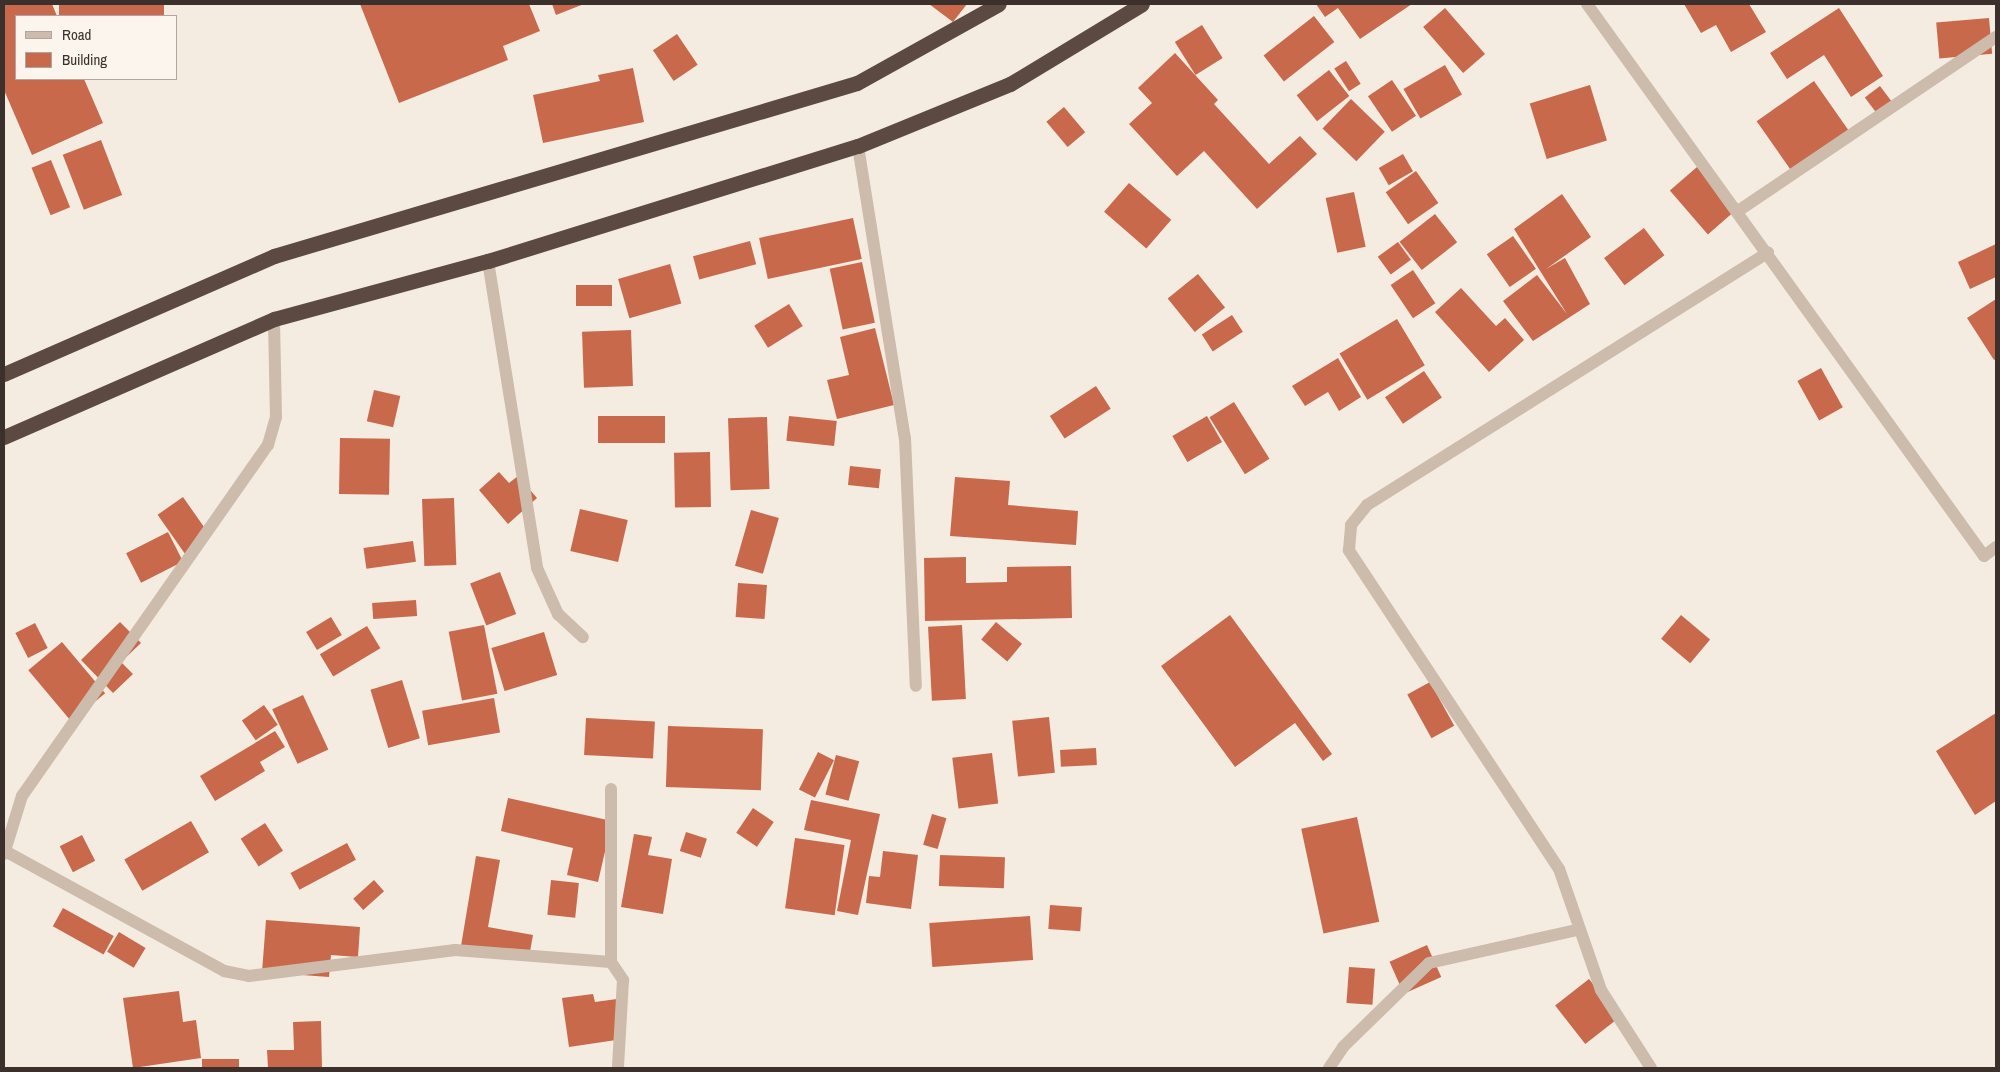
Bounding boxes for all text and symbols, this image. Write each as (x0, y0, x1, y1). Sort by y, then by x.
legend (15, 15, 178, 80)
text: Road (62, 24, 91, 45)
text: Building (62, 49, 107, 70)

